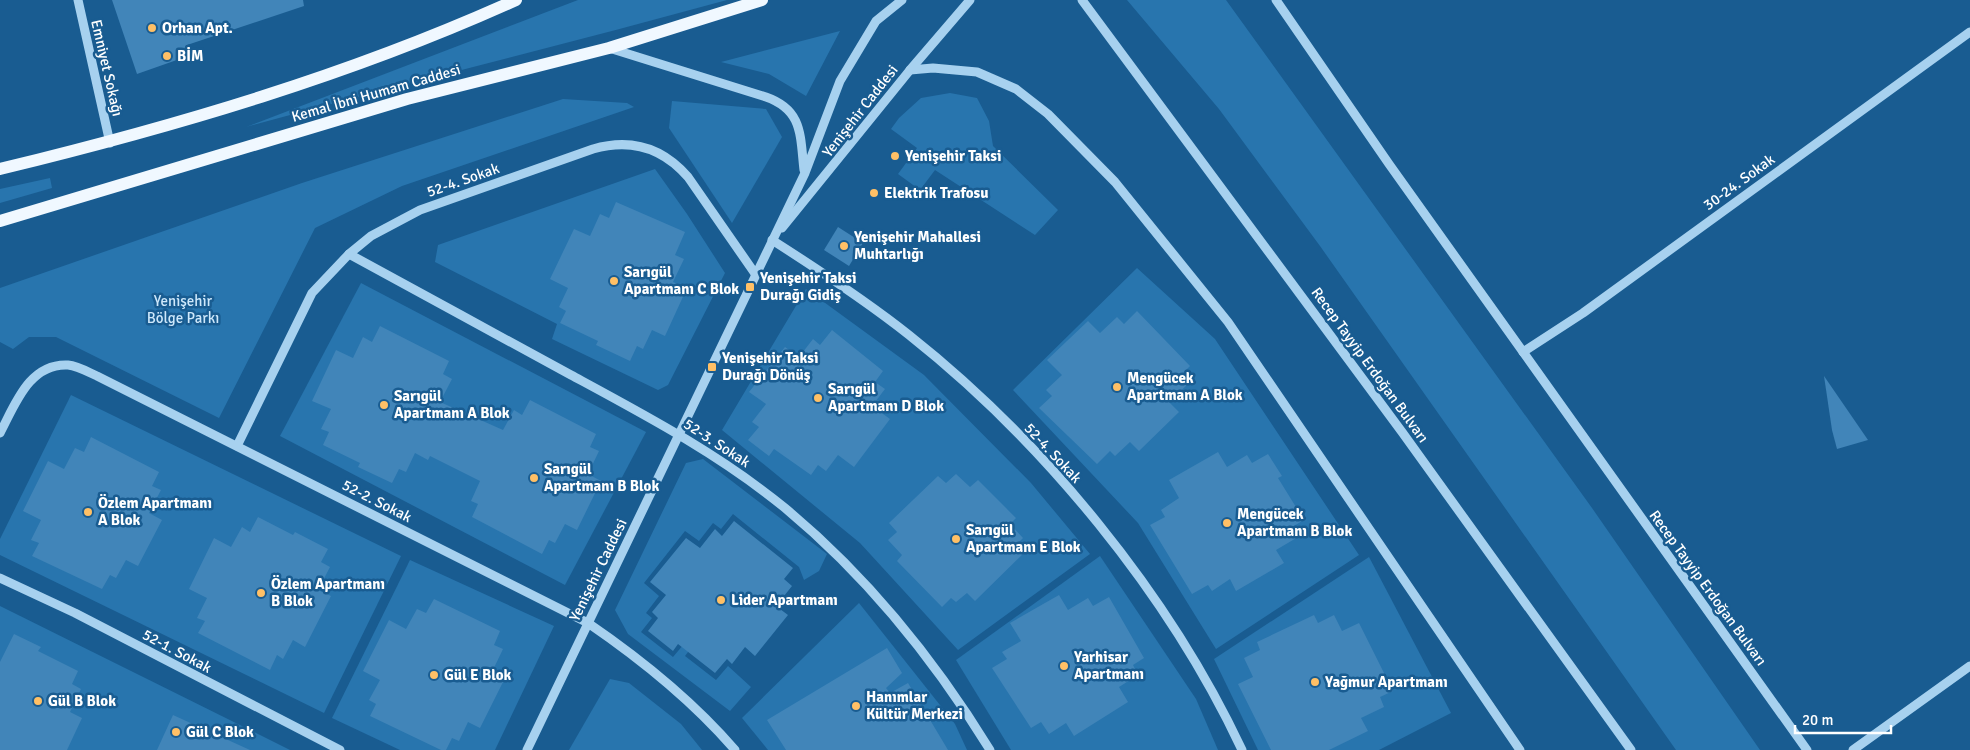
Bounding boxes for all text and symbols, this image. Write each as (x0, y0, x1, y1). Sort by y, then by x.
street label: Emniyet Sokağı (87, 18, 127, 118)
place label: Orhan Apt. (162, 19, 233, 37)
marker: Orhan Apt. (146, 22, 158, 34)
place label: BİM (177, 47, 203, 65)
marker: BİM (161, 50, 173, 62)
street label: Kemal İbni Humam Caddesi (289, 60, 463, 126)
street label: Yenişehir Caddesi (818, 61, 902, 161)
place label: Yenişehir Taksi (904, 147, 1002, 165)
marker: Yenişehir Taksi (889, 150, 901, 162)
street label: 30-24. Sokak (1700, 150, 1779, 214)
street label: 52-4. Sokak (424, 159, 502, 201)
place label: Elektrik Trafosu (884, 184, 988, 202)
marker: Elektrik Trafosu (868, 187, 880, 199)
place label: Yenişehir Mahallesi Muhtarlığı (853, 228, 981, 263)
marker: Yenişehir Mahallesi Muhtarlığı (838, 240, 850, 252)
place label: Sarıgül Apartmanı C Blok (624, 263, 739, 298)
place label: Yenişehir Taksi Durağı Gidiş (759, 269, 857, 304)
marker: Sarıgül Apartmanı C Blok (608, 275, 620, 287)
marker: Yenişehir Taksi Durağı Gidiş (744, 281, 756, 293)
street label: Recep Tayyip Erdoğan Bulvarı (1308, 284, 1432, 446)
park label: Yenişehir Bölge Parkı (147, 292, 219, 327)
place label: Yenişehir Taksi Durağı Dönüş (721, 349, 819, 384)
marker: Yenişehir Taksi Durağı Dönüş (706, 361, 718, 373)
place label: Mengücek Apartmanı A Blok (1127, 369, 1243, 404)
place label: Sarıgül Apartmanı D Blok (828, 380, 944, 415)
marker: Mengücek Apartmanı A Blok (1111, 381, 1123, 393)
place label: Sarıgül Apartmanı A Blok (394, 387, 510, 422)
marker: Sarıgül Apartmanı D Blok (812, 392, 824, 404)
marker: Sarıgül Apartmanı A Blok (378, 399, 390, 411)
street label: 52-3. Sokak (680, 415, 754, 471)
street label: 52-4. Sokak (1021, 419, 1086, 487)
place label: Sarıgül Apartmanı B Blok (544, 460, 659, 495)
marker: Sarıgül Apartmanı B Blok (528, 472, 540, 484)
street label: 52-2. Sokak (339, 476, 415, 526)
place label: Özlem Apartmanı A Blok (98, 494, 212, 529)
place label: Mengücek Apartmanı B Blok (1237, 505, 1352, 540)
marker: Özlem Apartmanı A Blok (82, 506, 94, 518)
street label: Recep Tayyip Erdoğan Bulvarı (1646, 507, 1770, 669)
street label: Yenişehir Caddesi (565, 516, 631, 624)
marker: Mengücek Apartmanı B Blok (1221, 517, 1233, 529)
place label: Sarıgül Apartmanı E Blok (966, 521, 1081, 556)
marker: Sarıgül Apartmanı E Blok (950, 533, 962, 545)
place label: Özlem Apartmanı B Blok (271, 575, 385, 610)
marker: Özlem Apartmanı B Blok (255, 587, 267, 599)
place label: Lider Apartmanı (731, 591, 838, 609)
marker: Lider Apartmanı (715, 594, 727, 606)
street label: 52-1. Sokak (139, 625, 215, 677)
place label: Yarhisar Apartmanı (1073, 648, 1144, 683)
marker: Yarhisar Apartmanı (1058, 660, 1070, 672)
place label: Gül E Blok (444, 666, 512, 684)
marker: Gül E Blok (428, 669, 440, 681)
place label: Yağmur Apartmanı (1324, 673, 1448, 691)
marker: Yağmur Apartmanı (1309, 676, 1321, 688)
place label: Hanımlar Kültür Merkezi (866, 688, 963, 723)
place label: Gül B Blok (48, 692, 116, 710)
marker: Gül B Blok (32, 695, 44, 707)
marker: Hanımlar Kültür Merkezi (850, 700, 862, 712)
scale bar (1795, 702, 1891, 734)
text: 20 m (1802, 711, 1833, 729)
place label: Gül C Blok (186, 723, 254, 741)
marker: Gül C Blok (170, 726, 182, 738)

